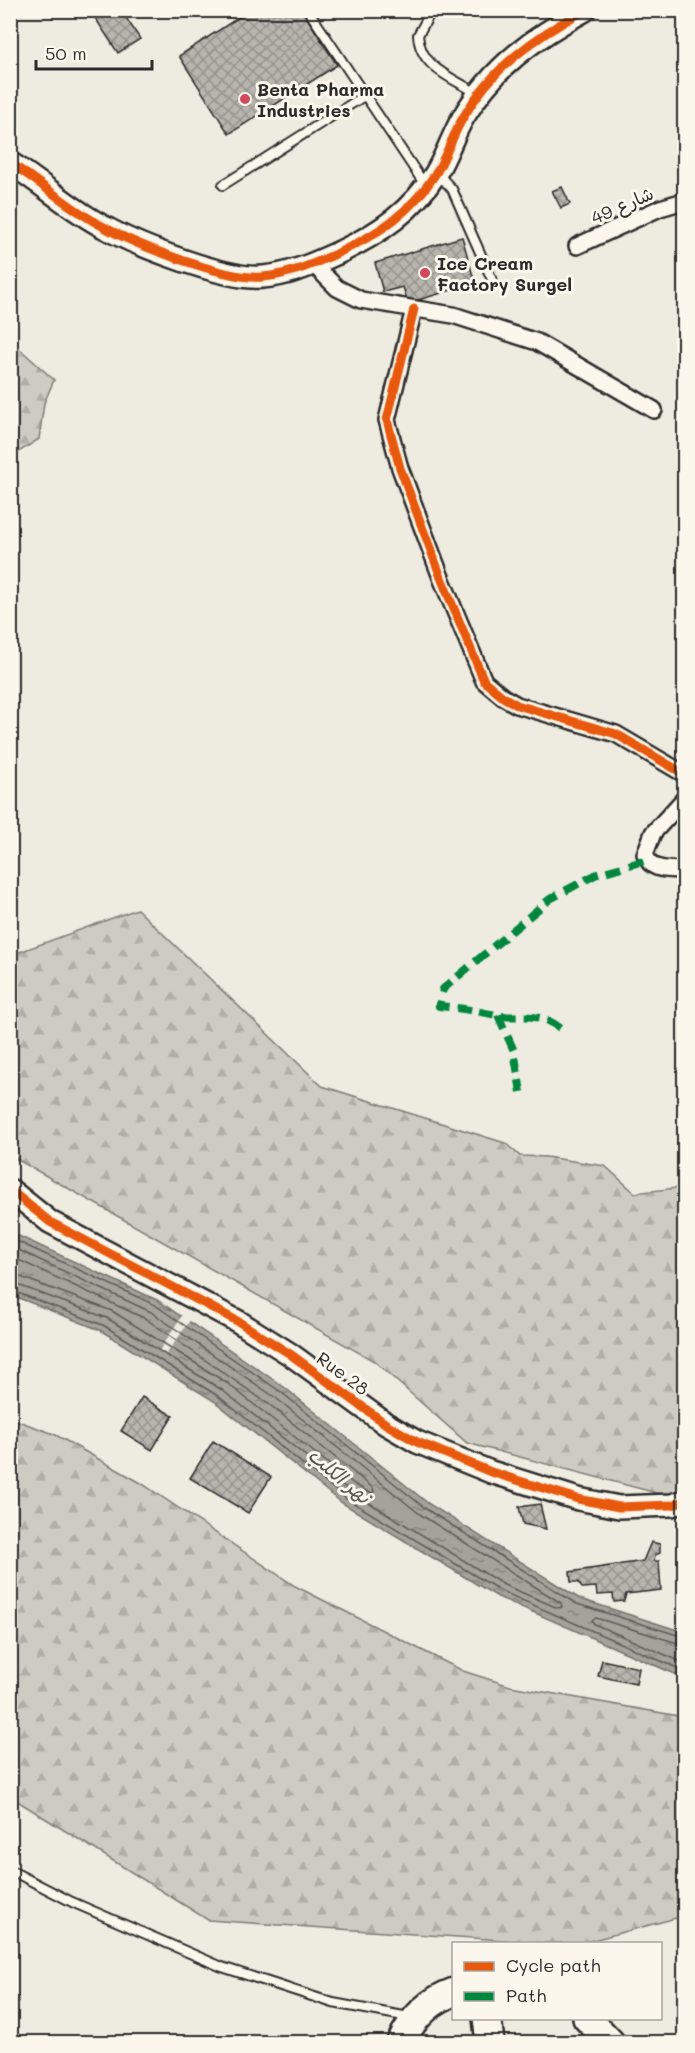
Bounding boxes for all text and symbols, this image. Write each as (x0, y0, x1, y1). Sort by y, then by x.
scale bar (36, 33, 152, 71)
text: 50 m (45, 41, 87, 65)
place label: Benta Pharma Industries (257, 77, 384, 122)
marker: Benta Pharma Industries (238, 92, 252, 106)
street label: شارع 49 (587, 181, 657, 230)
place label: Ice Cream Factory Surgel (437, 251, 572, 296)
marker: Ice Cream Factory Surgel (418, 266, 432, 280)
street label: Rue 28 (312, 1346, 374, 1400)
water label: نهر الكلب (303, 1441, 379, 1511)
legend (452, 1942, 662, 2020)
text: Cycle path (506, 1953, 601, 1977)
text: Path (506, 1983, 546, 2007)

